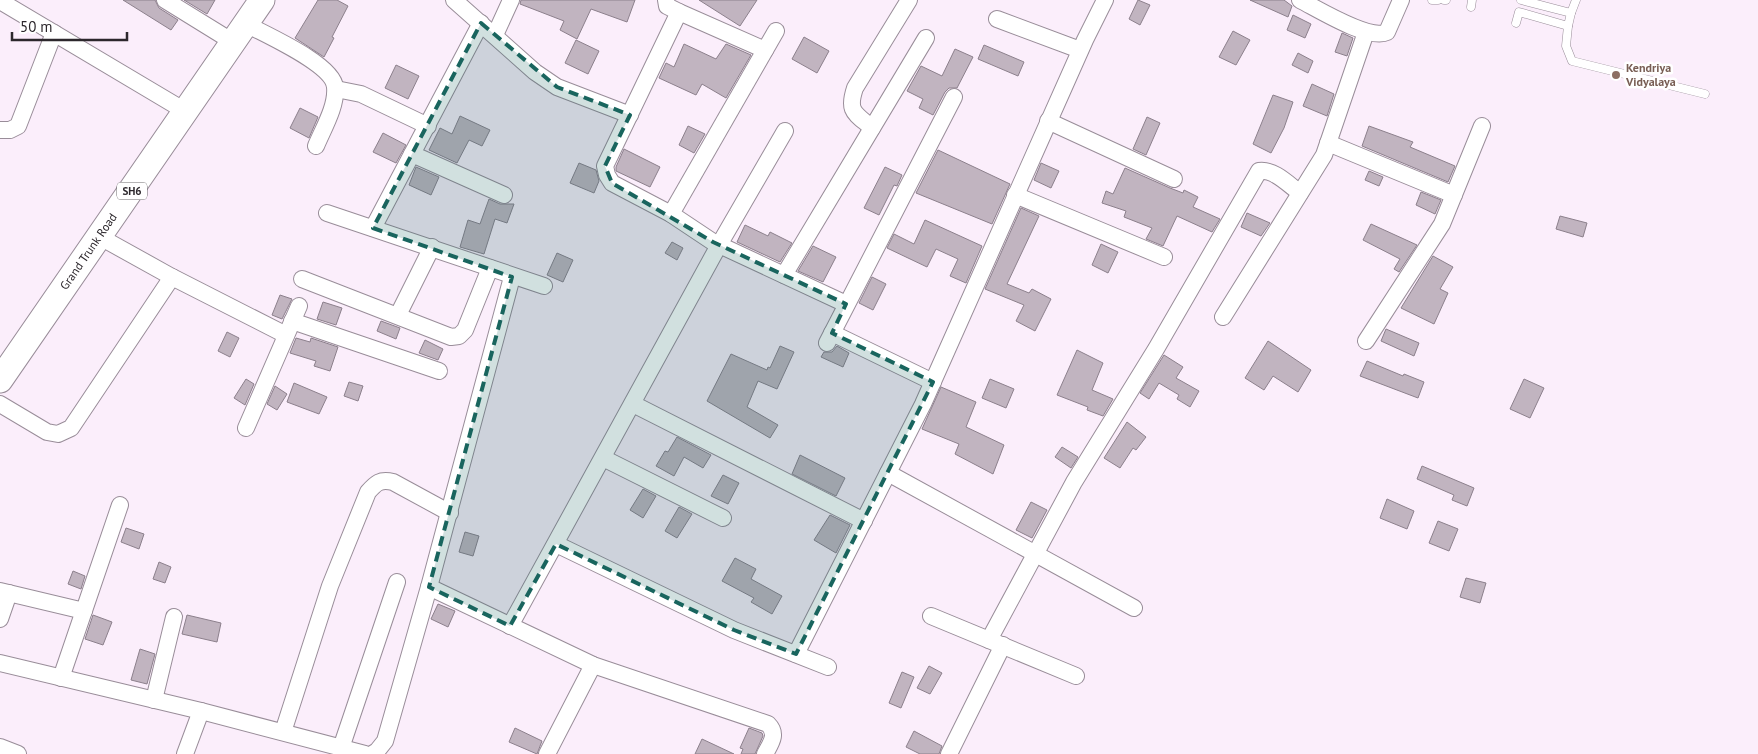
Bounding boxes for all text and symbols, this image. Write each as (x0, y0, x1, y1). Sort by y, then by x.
scale bar (12, 10, 128, 42)
text: 50 m (20, 17, 53, 36)
place label: Kendriya Vidyalaya (1625, 60, 1676, 89)
marker: Kendriya Vidyalaya (1610, 69, 1622, 81)
road number: SH6 (117, 182, 147, 200)
street label: Grand Trunk Road (56, 210, 120, 293)

